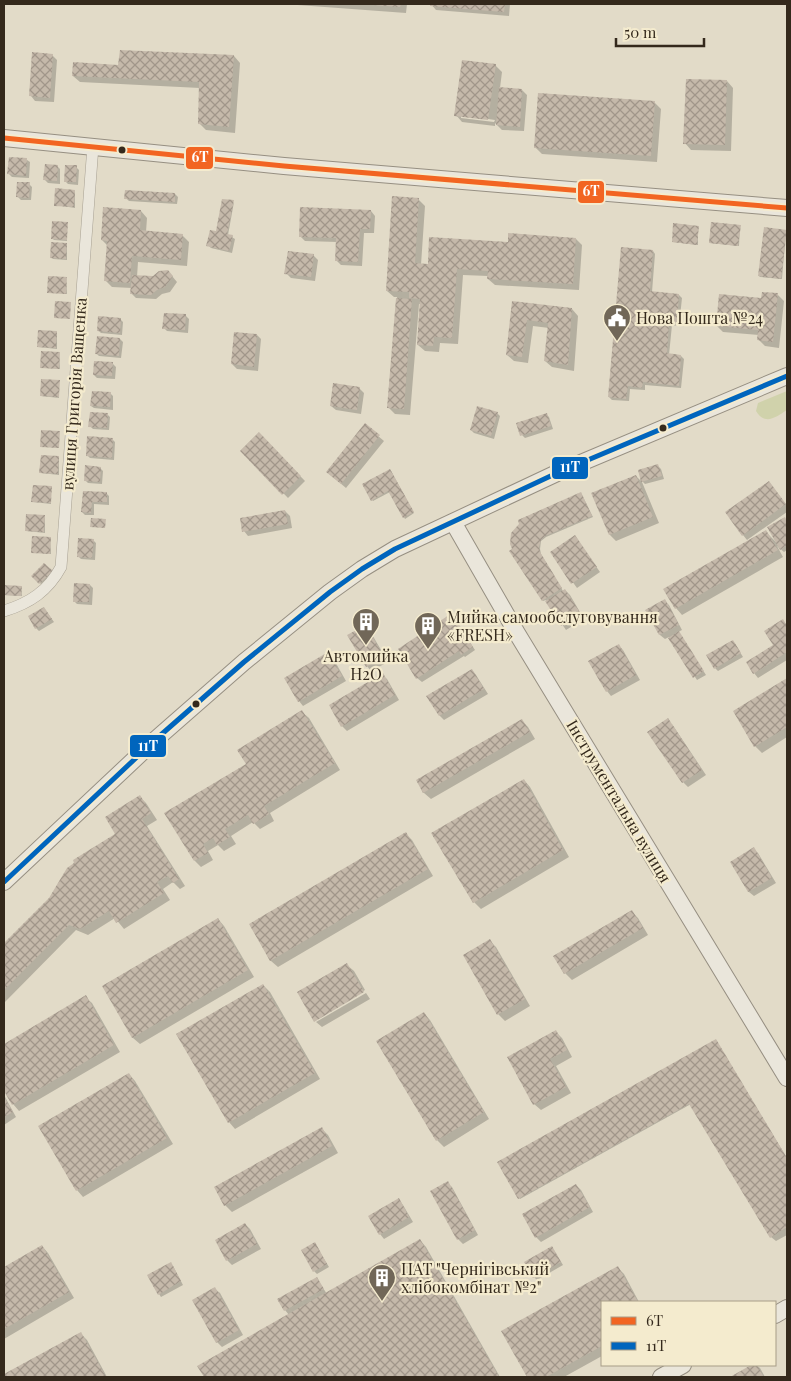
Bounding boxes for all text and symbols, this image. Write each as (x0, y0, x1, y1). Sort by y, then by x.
scale bar (616, 15, 704, 47)
text: 50 m (624, 22, 657, 42)
unlabelled marker (117, 145, 127, 155)
line badge: 6Т (185, 146, 214, 170)
text: 6Т (191, 147, 209, 166)
line badge: 6Т (577, 180, 605, 204)
text: 6Т (582, 181, 600, 200)
street label: вулиця Григорія Ващенка (56, 297, 91, 491)
public building icon: Нова Пошта №24 (602, 303, 632, 342)
place label: Нова Пошта №24 (636, 307, 763, 328)
unlabelled marker (658, 423, 668, 433)
line badge: 11Т (551, 456, 589, 480)
text: 11Т (560, 457, 580, 476)
place label: Мийка самообслуговування «FRESH» (447, 606, 658, 645)
building icon: Автомийка H2O (351, 607, 381, 646)
building icon: Мийка самообслуговування «FRESH» (413, 611, 443, 650)
place label: Автомийка H2O (323, 645, 409, 684)
unlabelled marker (191, 699, 201, 709)
street label: Інструментальна вулиця (562, 715, 677, 886)
line badge: 11Т (129, 734, 167, 758)
text: 11Т (138, 736, 158, 755)
place label: ПАТ "Чернігівський хлібокомбінат №2" (401, 1258, 549, 1297)
building icon: ПАТ "Чернігівський хлібокомбінат №2" (367, 1263, 397, 1302)
legend (601, 1301, 776, 1366)
text: 6Т (646, 1310, 663, 1330)
text: 11Т (646, 1335, 666, 1355)

